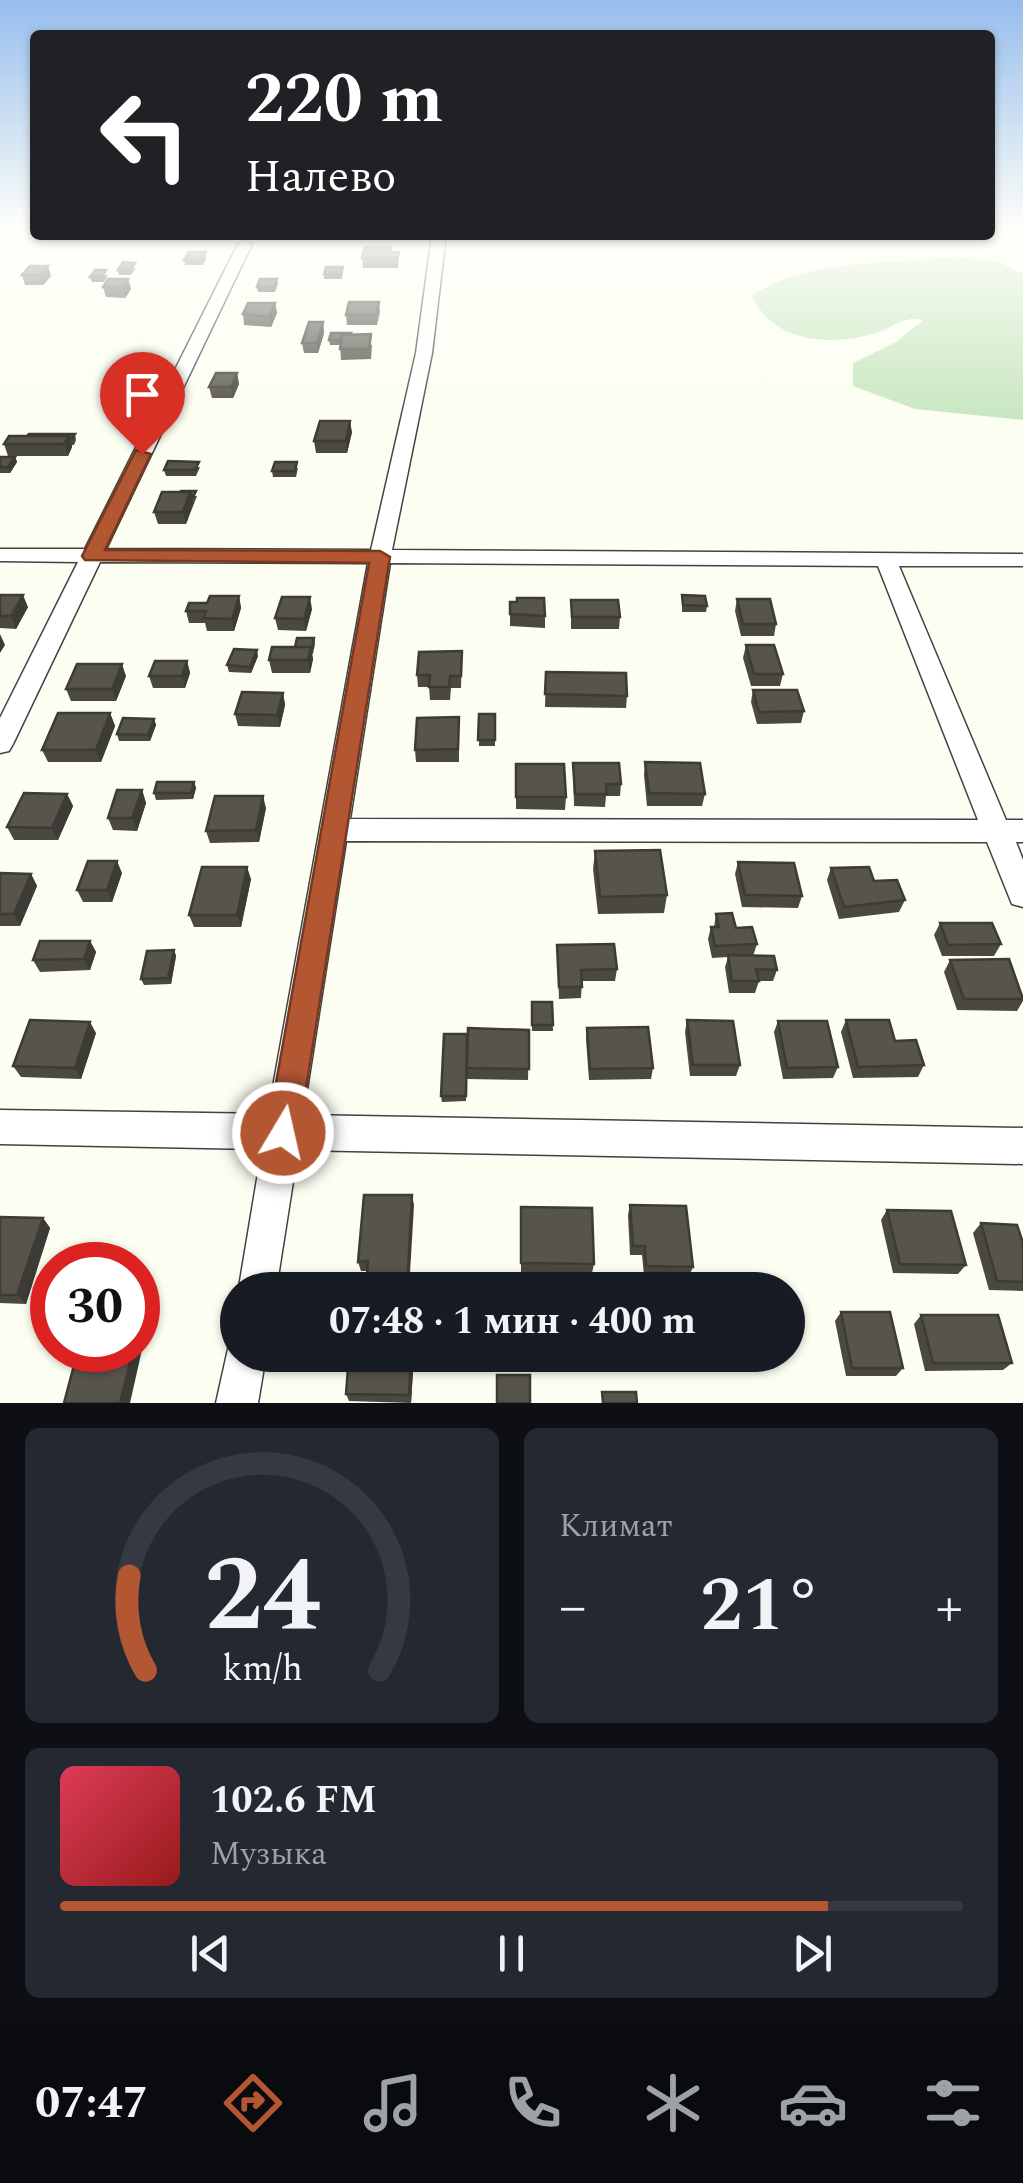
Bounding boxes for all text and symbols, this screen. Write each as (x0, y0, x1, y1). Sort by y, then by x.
text: 220 m (245, 47, 443, 153)
icon: left (80, 70, 210, 200)
text: Налево (245, 143, 396, 212)
pin (100, 352, 185, 455)
icon: arrive (115, 367, 170, 422)
position arrow (231, 1081, 335, 1185)
speed limit sign: 30 (30, 1242, 160, 1372)
text: 07:48 · 1 мин · 400 m (329, 1293, 696, 1351)
text: Климат (559, 1502, 672, 1551)
text: 24 (204, 1518, 320, 1676)
text: 21° (700, 1550, 822, 1664)
text: − (559, 1566, 587, 1649)
text: + (935, 1566, 963, 1649)
text: km/h (222, 1642, 302, 1697)
text: 102.6 FM (210, 1772, 377, 1830)
text: Музыка (210, 1830, 327, 1879)
icon: previous (183, 1926, 238, 1981)
icon: pause (484, 1926, 539, 1981)
icon: next (785, 1926, 840, 1981)
icon: directions (218, 2068, 288, 2138)
icon: music (358, 2068, 428, 2138)
icon: phone (498, 2068, 568, 2138)
icon: climate (638, 2068, 708, 2138)
icon: car (778, 2068, 848, 2138)
icon: filters (918, 2068, 988, 2138)
text: 07:47 (35, 2069, 148, 2138)

